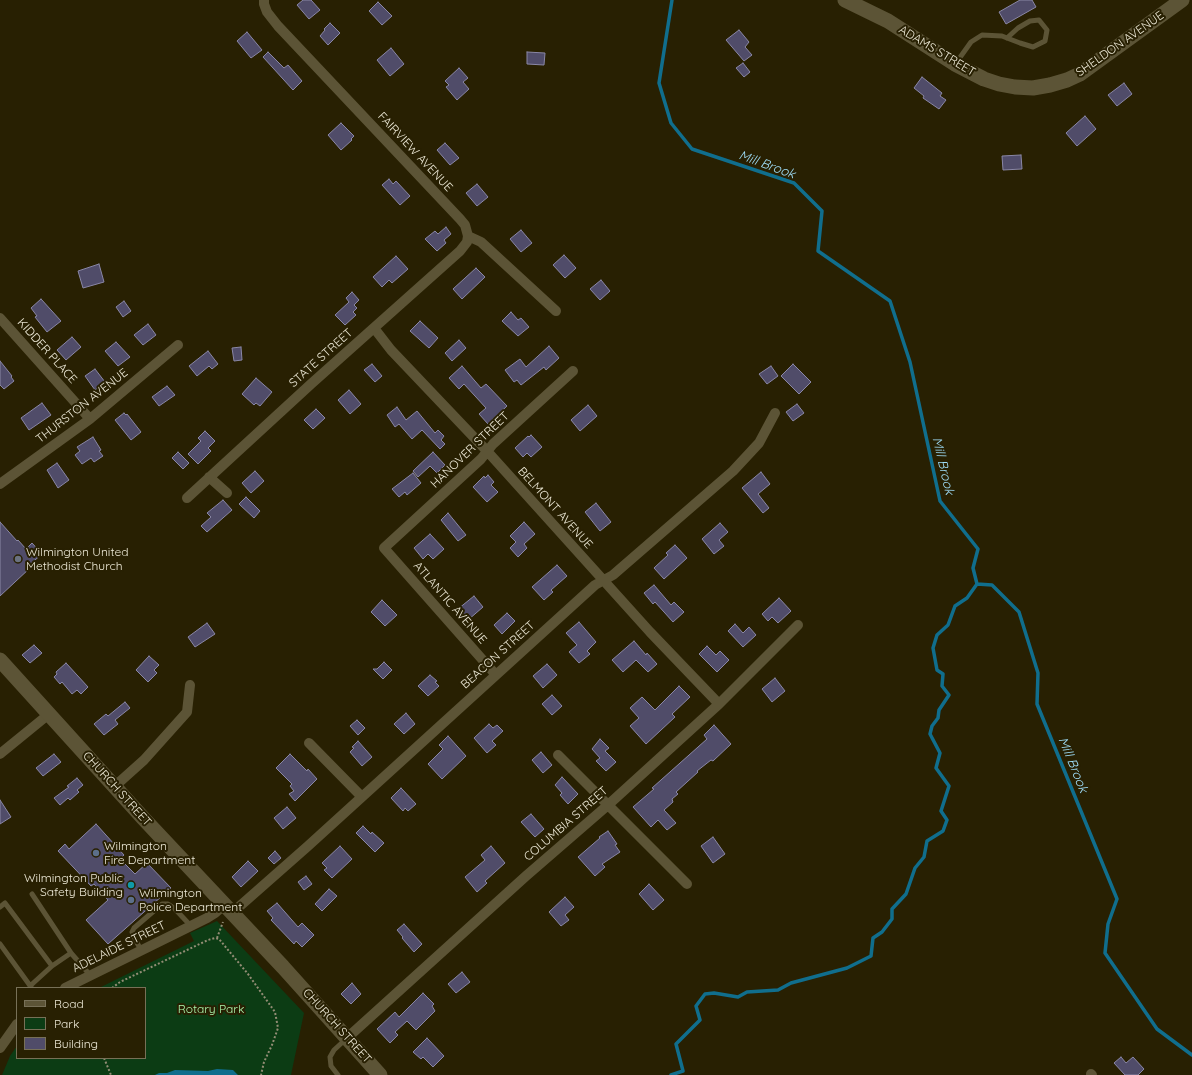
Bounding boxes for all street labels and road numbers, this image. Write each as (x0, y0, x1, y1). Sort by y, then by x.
street label: SHELDON AVENUE (1073, 8, 1167, 80)
street label: ADAMS STREET (896, 22, 978, 80)
street label: FAIRVIEW AVENUE (375, 109, 455, 195)
street label: KIDDER PLACE (14, 316, 80, 386)
street label: STATE STREET (286, 326, 356, 390)
street label: THURSTON AVENUE (33, 366, 131, 446)
street label: HANOVER STREET (428, 409, 512, 491)
street label: BELMONT AVENUE (515, 464, 595, 552)
street label: ATLANTIC AVENUE (410, 559, 490, 647)
street label: BEACON STREET (458, 618, 538, 692)
street label: CHURCH STREET (80, 749, 154, 829)
street label: COLUMBIA STREET (521, 784, 611, 864)
street label: ADELAIDE STREET (70, 918, 168, 976)
street label: CHURCH STREET (300, 986, 374, 1066)

